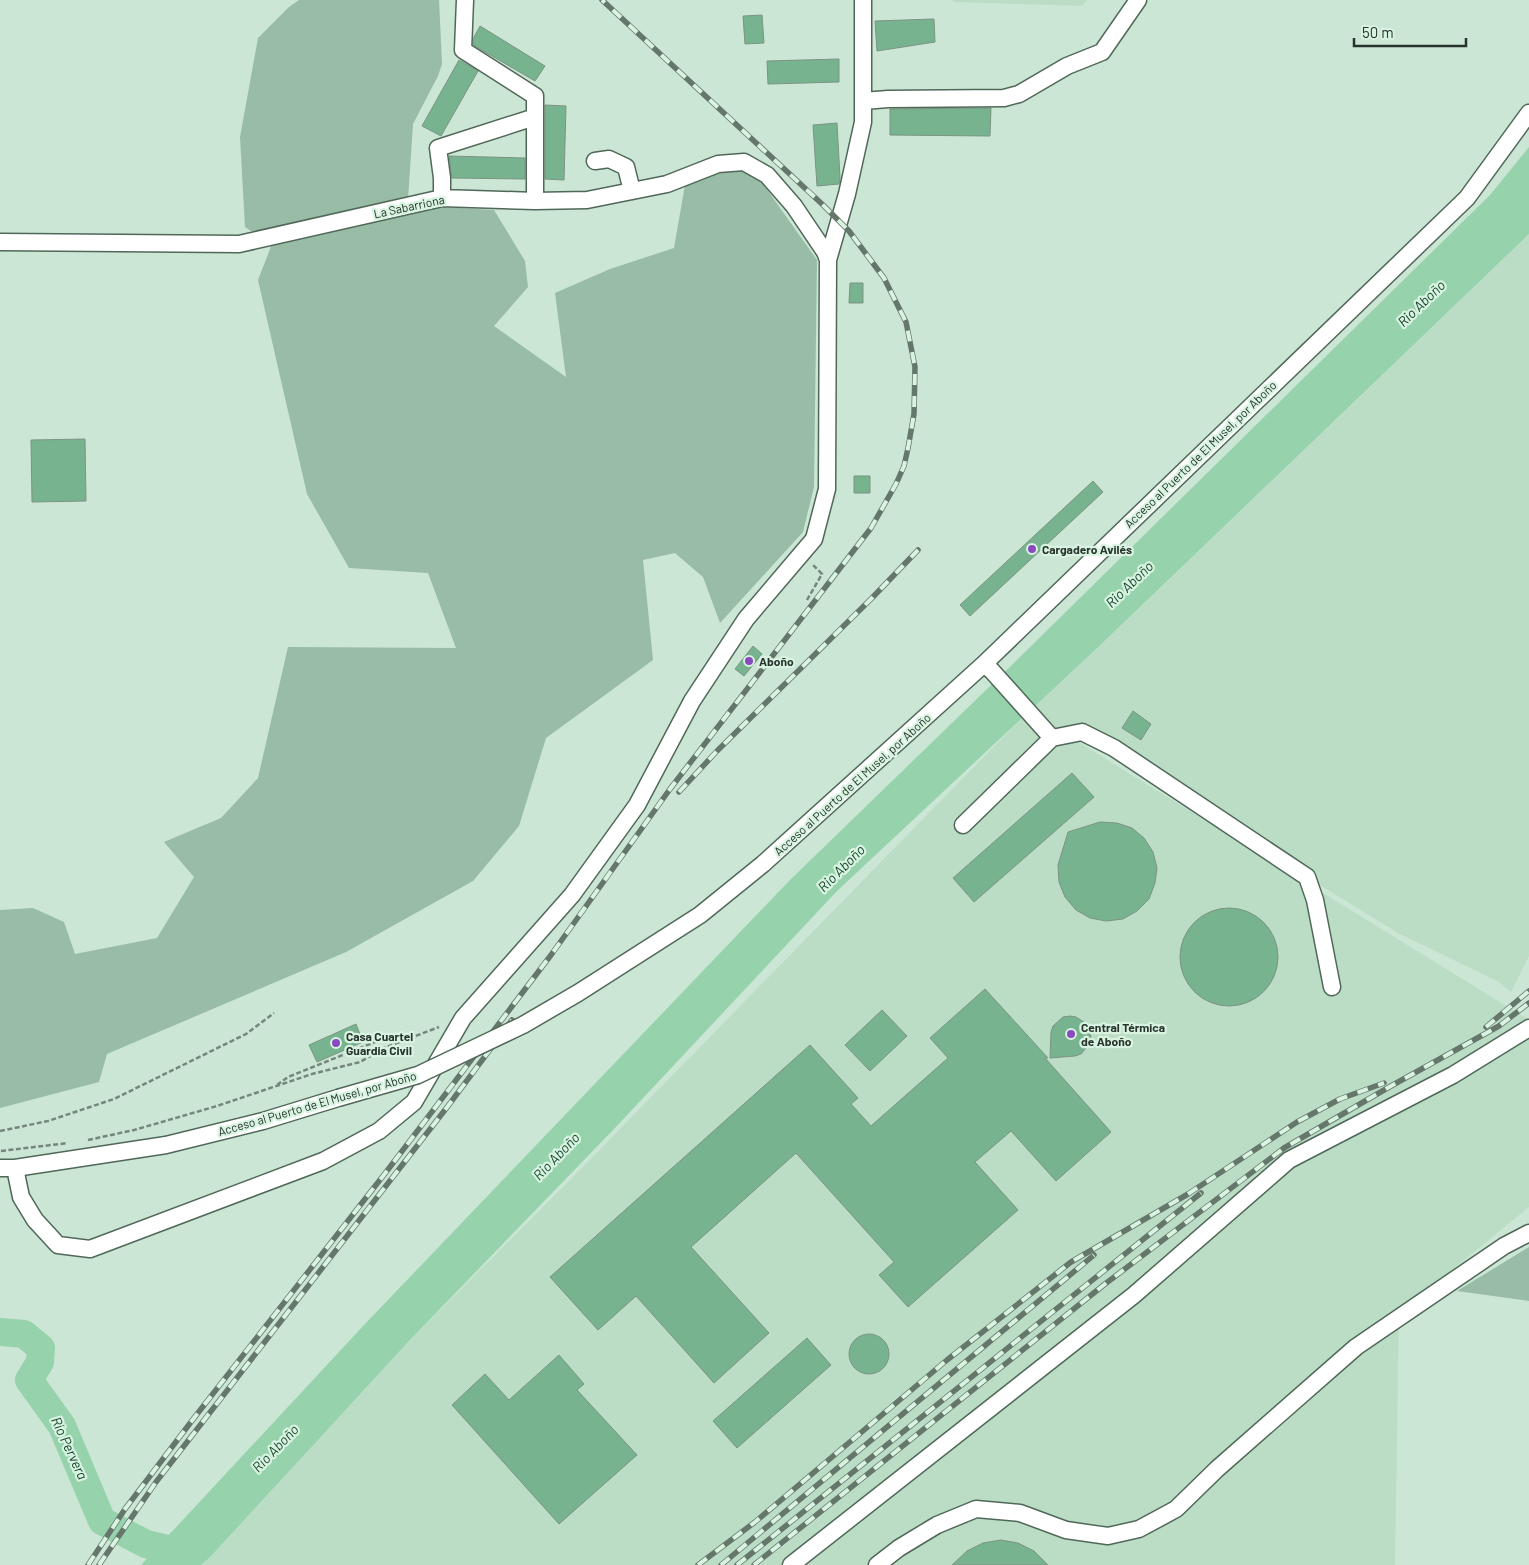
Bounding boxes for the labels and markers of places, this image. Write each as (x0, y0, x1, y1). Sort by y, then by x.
place label: Cargadero Avilés (1042, 542, 1132, 556)
marker: Cargadero Avilés (1026, 543, 1038, 555)
place label: Aboño (759, 654, 794, 668)
marker: Aboño (743, 655, 755, 667)
place label: Central Térmica de Aboño (1081, 1020, 1165, 1048)
marker: Central Térmica de Aboño (1065, 1028, 1077, 1040)
place label: Casa Cuartel Guardia Civil (346, 1029, 413, 1057)
marker: Casa Cuartel Guardia Civil (330, 1037, 342, 1049)

